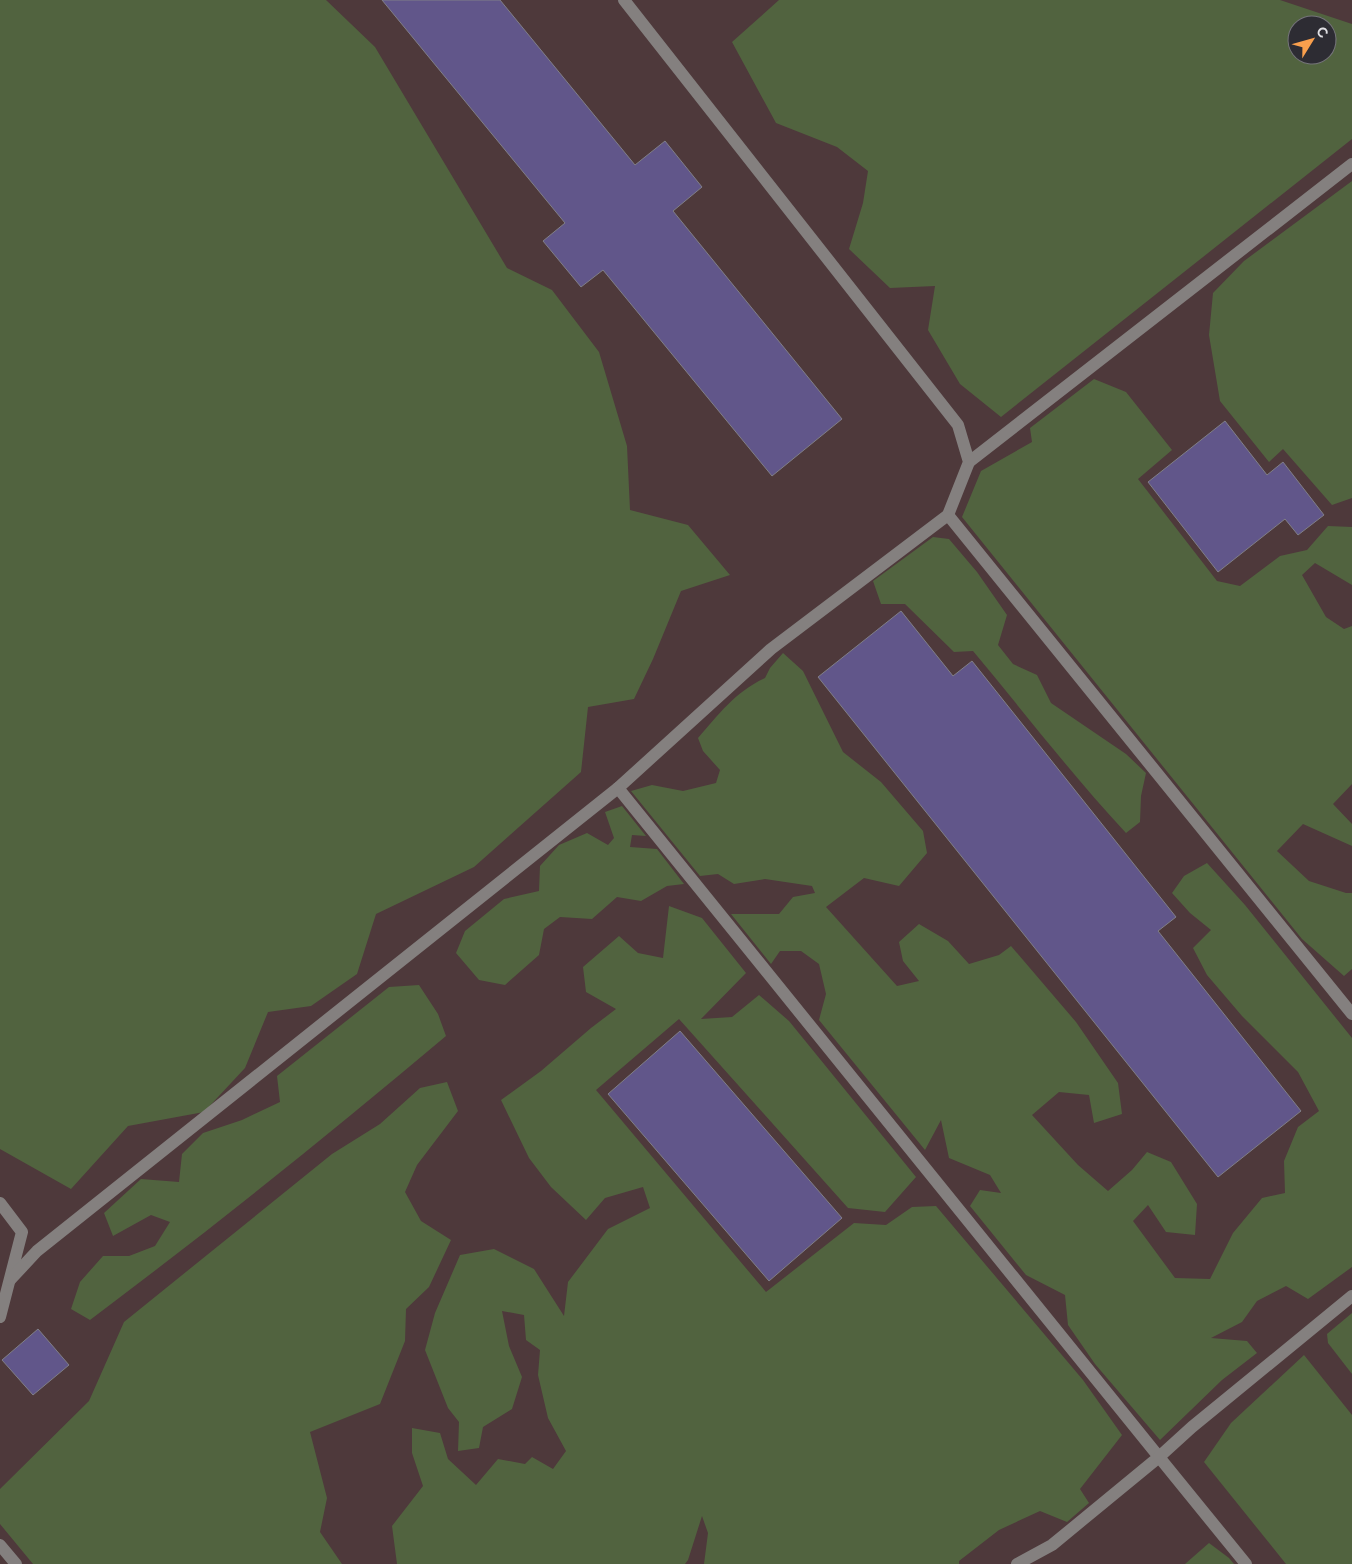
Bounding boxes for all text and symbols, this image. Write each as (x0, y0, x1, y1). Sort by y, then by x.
north arrow (1287, 15, 1337, 65)
text: С (1313, 24, 1332, 41)

